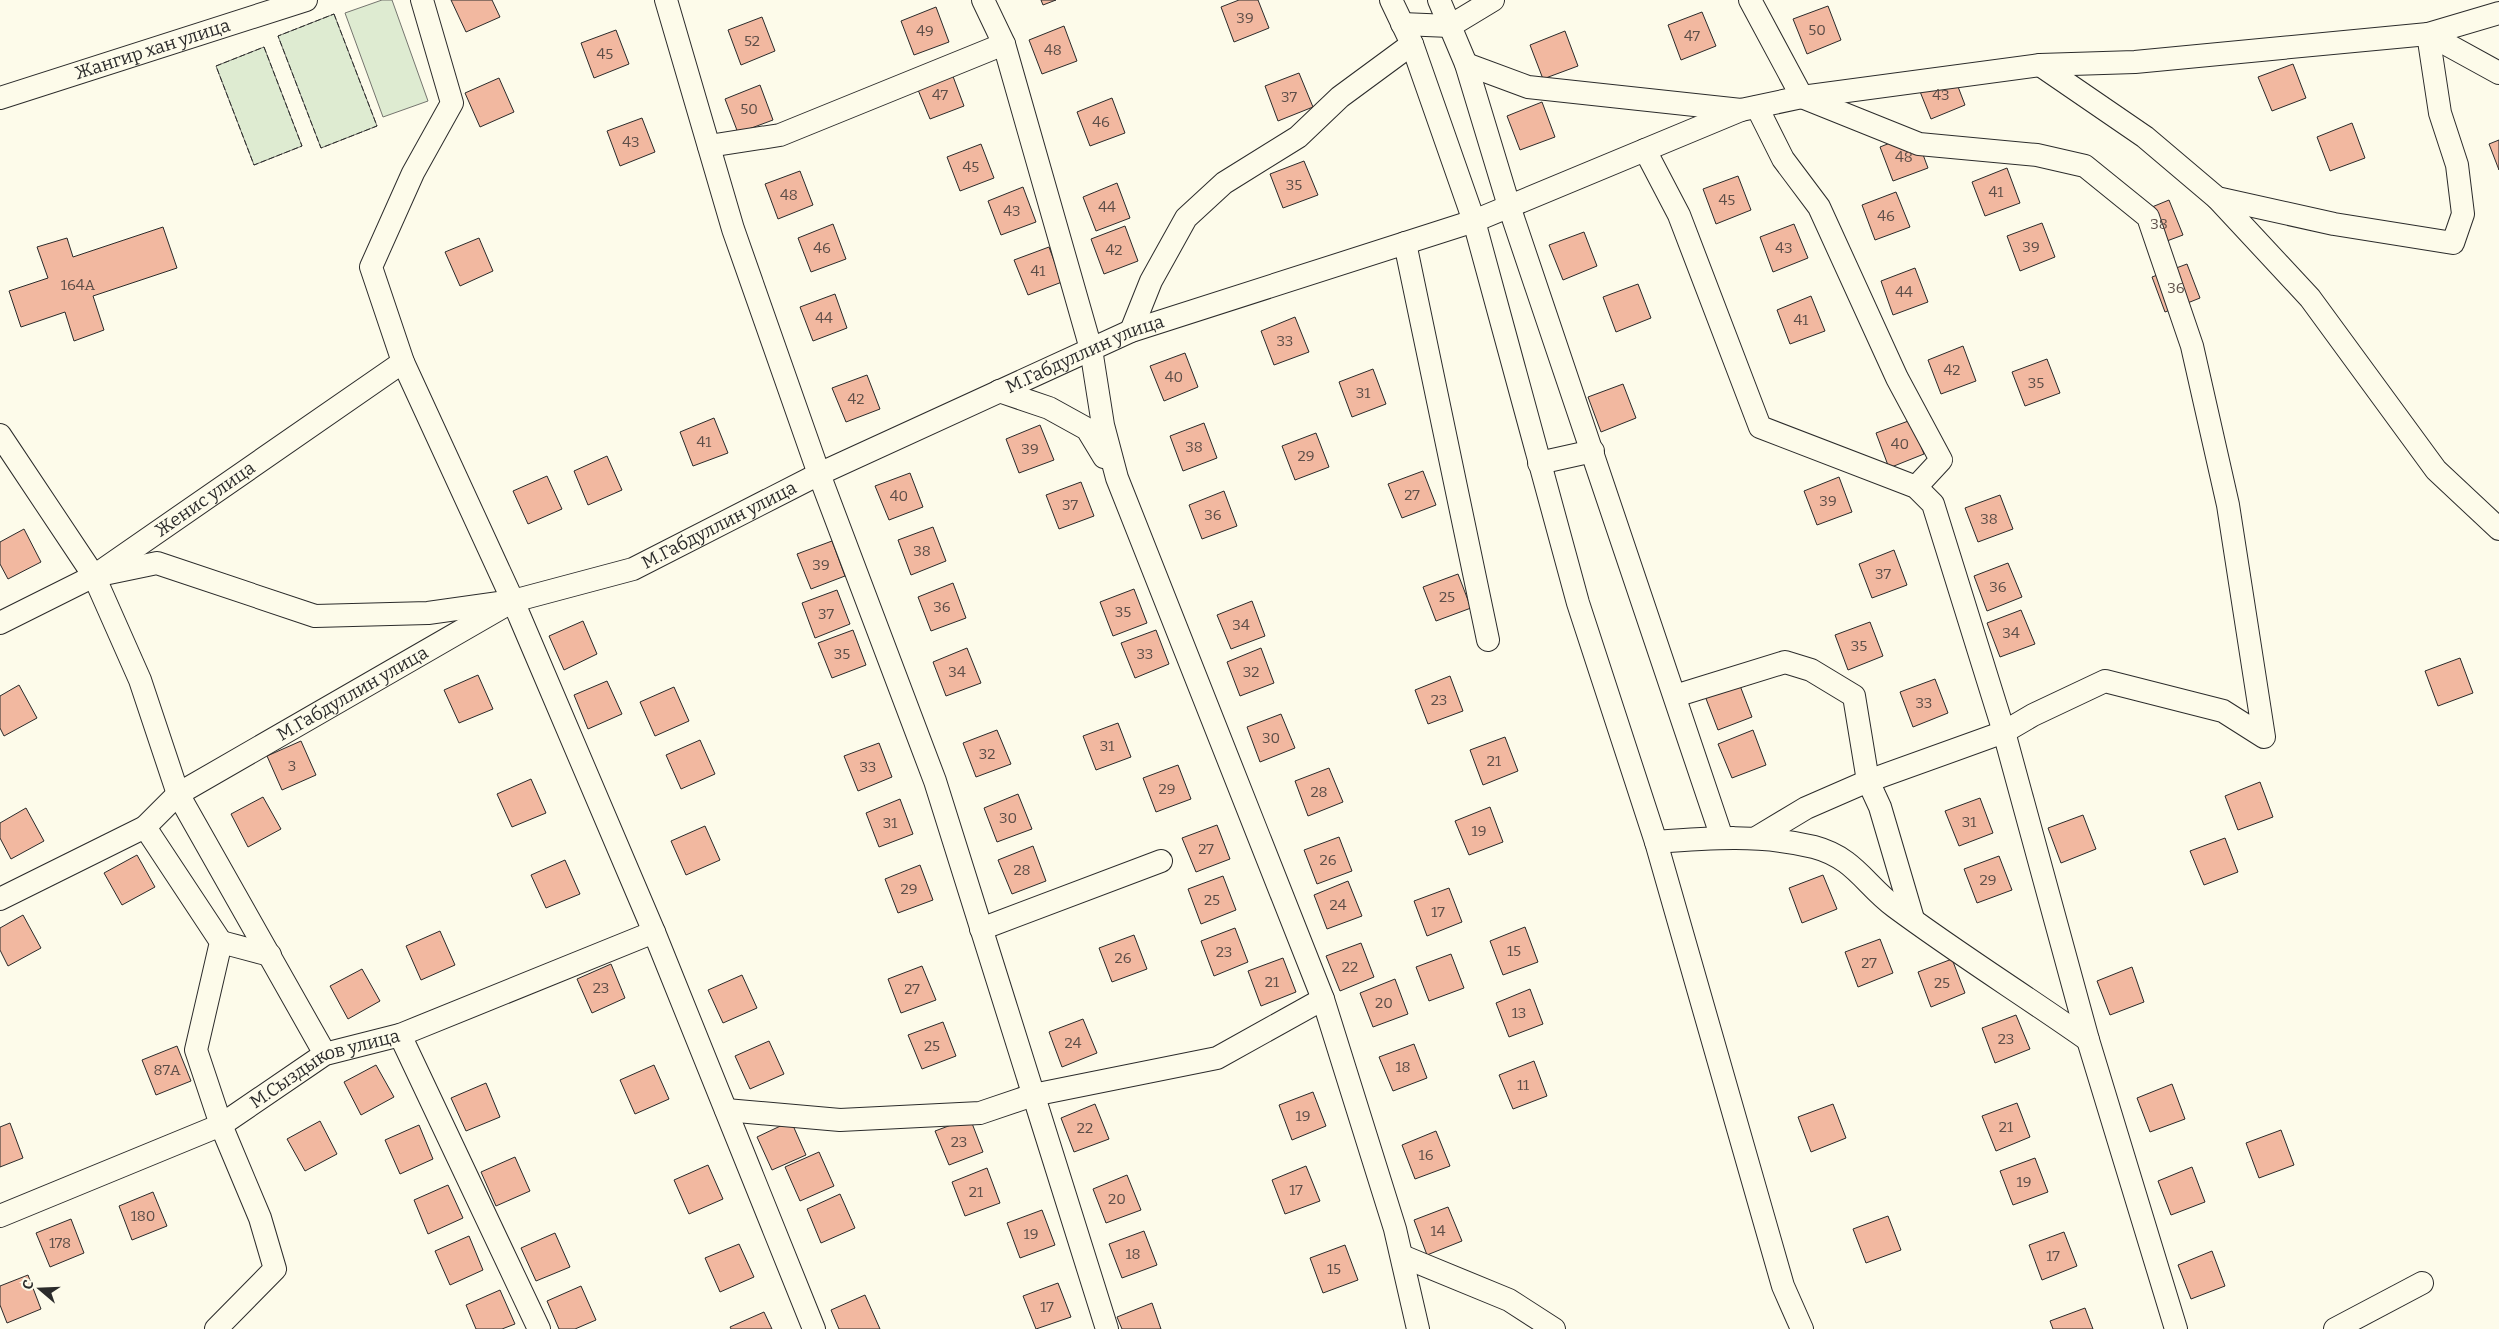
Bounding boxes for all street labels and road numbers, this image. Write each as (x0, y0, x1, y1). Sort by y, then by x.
street label: Жангир хан улица (72, 14, 233, 84)
street label: М.Габдуллин улица (1002, 310, 1167, 398)
street label: Женис улица (150, 457, 259, 542)
street label: М.Габдуллин улица (638, 476, 800, 574)
street label: М.Габдуллин улица (273, 641, 432, 746)
street label: М.Сыздыков улица (246, 1024, 402, 1113)

